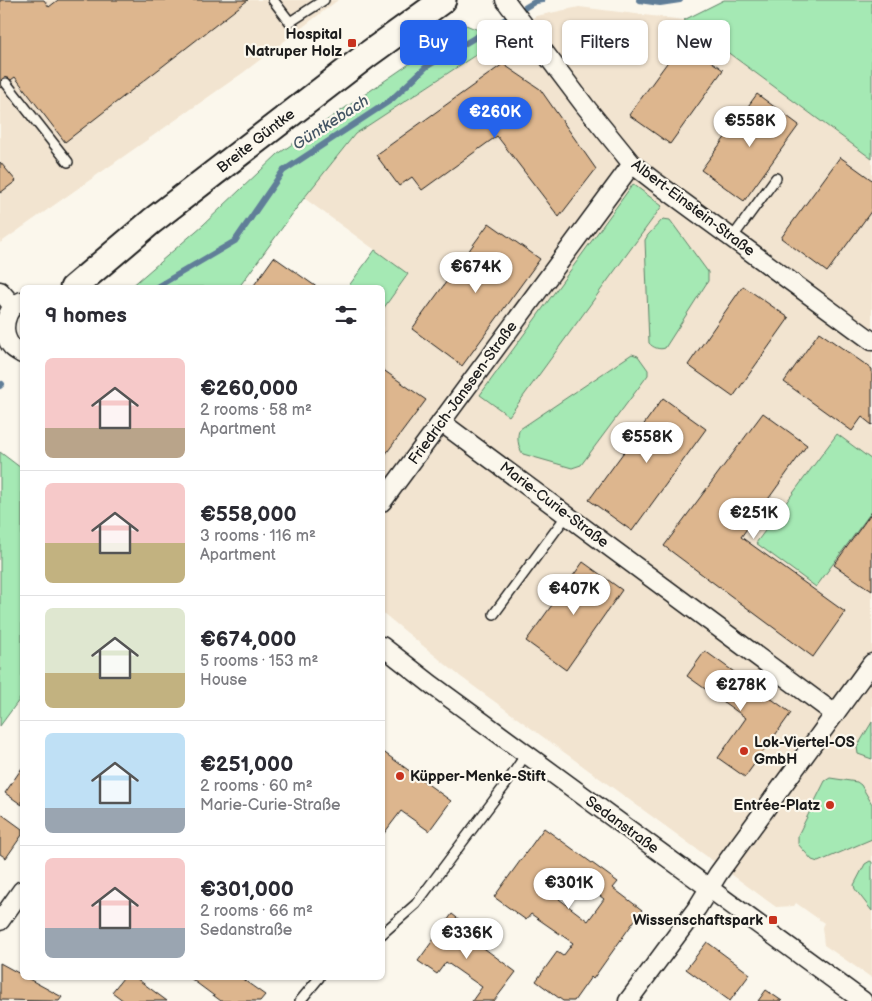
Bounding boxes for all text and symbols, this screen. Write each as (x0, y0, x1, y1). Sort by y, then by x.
chip: Buy (400, 20, 467, 65)
chip: Rent (477, 20, 552, 65)
chip: Filters (562, 20, 648, 65)
chip: New (658, 20, 730, 65)
place label: Hospital Natruper Holz (245, 25, 343, 61)
marker: Hospital Natruper Holz (346, 37, 358, 49)
water label: Güntkebach (289, 91, 373, 155)
pin: €260K (460, 96, 530, 139)
text: €260K (469, 103, 521, 122)
street label: Breite Güntke (213, 105, 299, 177)
pin: €558K (715, 106, 785, 148)
text: €558K (724, 112, 776, 131)
street label: Albert-Einstein-Straße (627, 155, 759, 261)
pin: €674K (441, 252, 511, 294)
text: €674K (451, 258, 501, 277)
icon: filters (332, 301, 360, 329)
text: 9 homes (45, 303, 127, 328)
street label: Friedrich-Janssen-Straße (405, 317, 522, 468)
text: €260,000 (200, 376, 298, 401)
icon: home (85, 378, 145, 438)
text: 2 rooms · 58 m² (200, 401, 312, 420)
text: Apartment (200, 420, 276, 439)
pin: €558K (612, 422, 682, 464)
text: €558K (621, 428, 673, 447)
street label: Marie-Curie-Straße (496, 458, 612, 552)
pin: €251K (719, 498, 789, 540)
text: €558,000 (200, 502, 297, 527)
icon: home (85, 503, 145, 563)
text: €251K (730, 504, 778, 523)
text: 3 rooms · 116 m² (200, 527, 316, 546)
text: Apartment (200, 546, 276, 565)
pin: €407K (539, 574, 609, 616)
text: €407K (548, 580, 600, 599)
text: €674,000 (200, 627, 296, 652)
icon: home (85, 628, 145, 688)
text: 5 rooms · 153 m² (200, 652, 318, 671)
pin: €278K (706, 670, 776, 712)
text: House (200, 671, 247, 690)
text: €278K (716, 676, 766, 695)
place label: Lok-Viertel-OS GmbH (754, 733, 855, 769)
marker: Lok-Viertel-OS GmbH (738, 745, 750, 757)
text: €251,000 (200, 752, 293, 777)
icon: home (85, 753, 145, 813)
place label: Küpper-Menke-Stift (410, 767, 546, 786)
marker: Küpper-Menke-Stift (394, 770, 406, 782)
text: 2 rooms · 60 m² (200, 777, 313, 796)
street label: Sedanstraße (581, 792, 663, 858)
text: Marie-Curie-Straße (200, 796, 340, 815)
place label: Entrée-Platz (733, 796, 821, 815)
marker: Entrée-Platz (824, 799, 836, 811)
pin: €301K (534, 868, 604, 910)
text: €301K (545, 874, 594, 893)
text: €301,000 (200, 877, 294, 902)
icon: home (85, 878, 145, 938)
text: 2 rooms · 66 m² (200, 902, 313, 921)
place label: Wissenschaftspark (633, 911, 763, 930)
marker: Wissenschaftspark (767, 914, 779, 926)
pin: €336K (432, 918, 502, 960)
text: Sedanstraße (200, 921, 292, 940)
text: €336K (441, 924, 493, 943)

